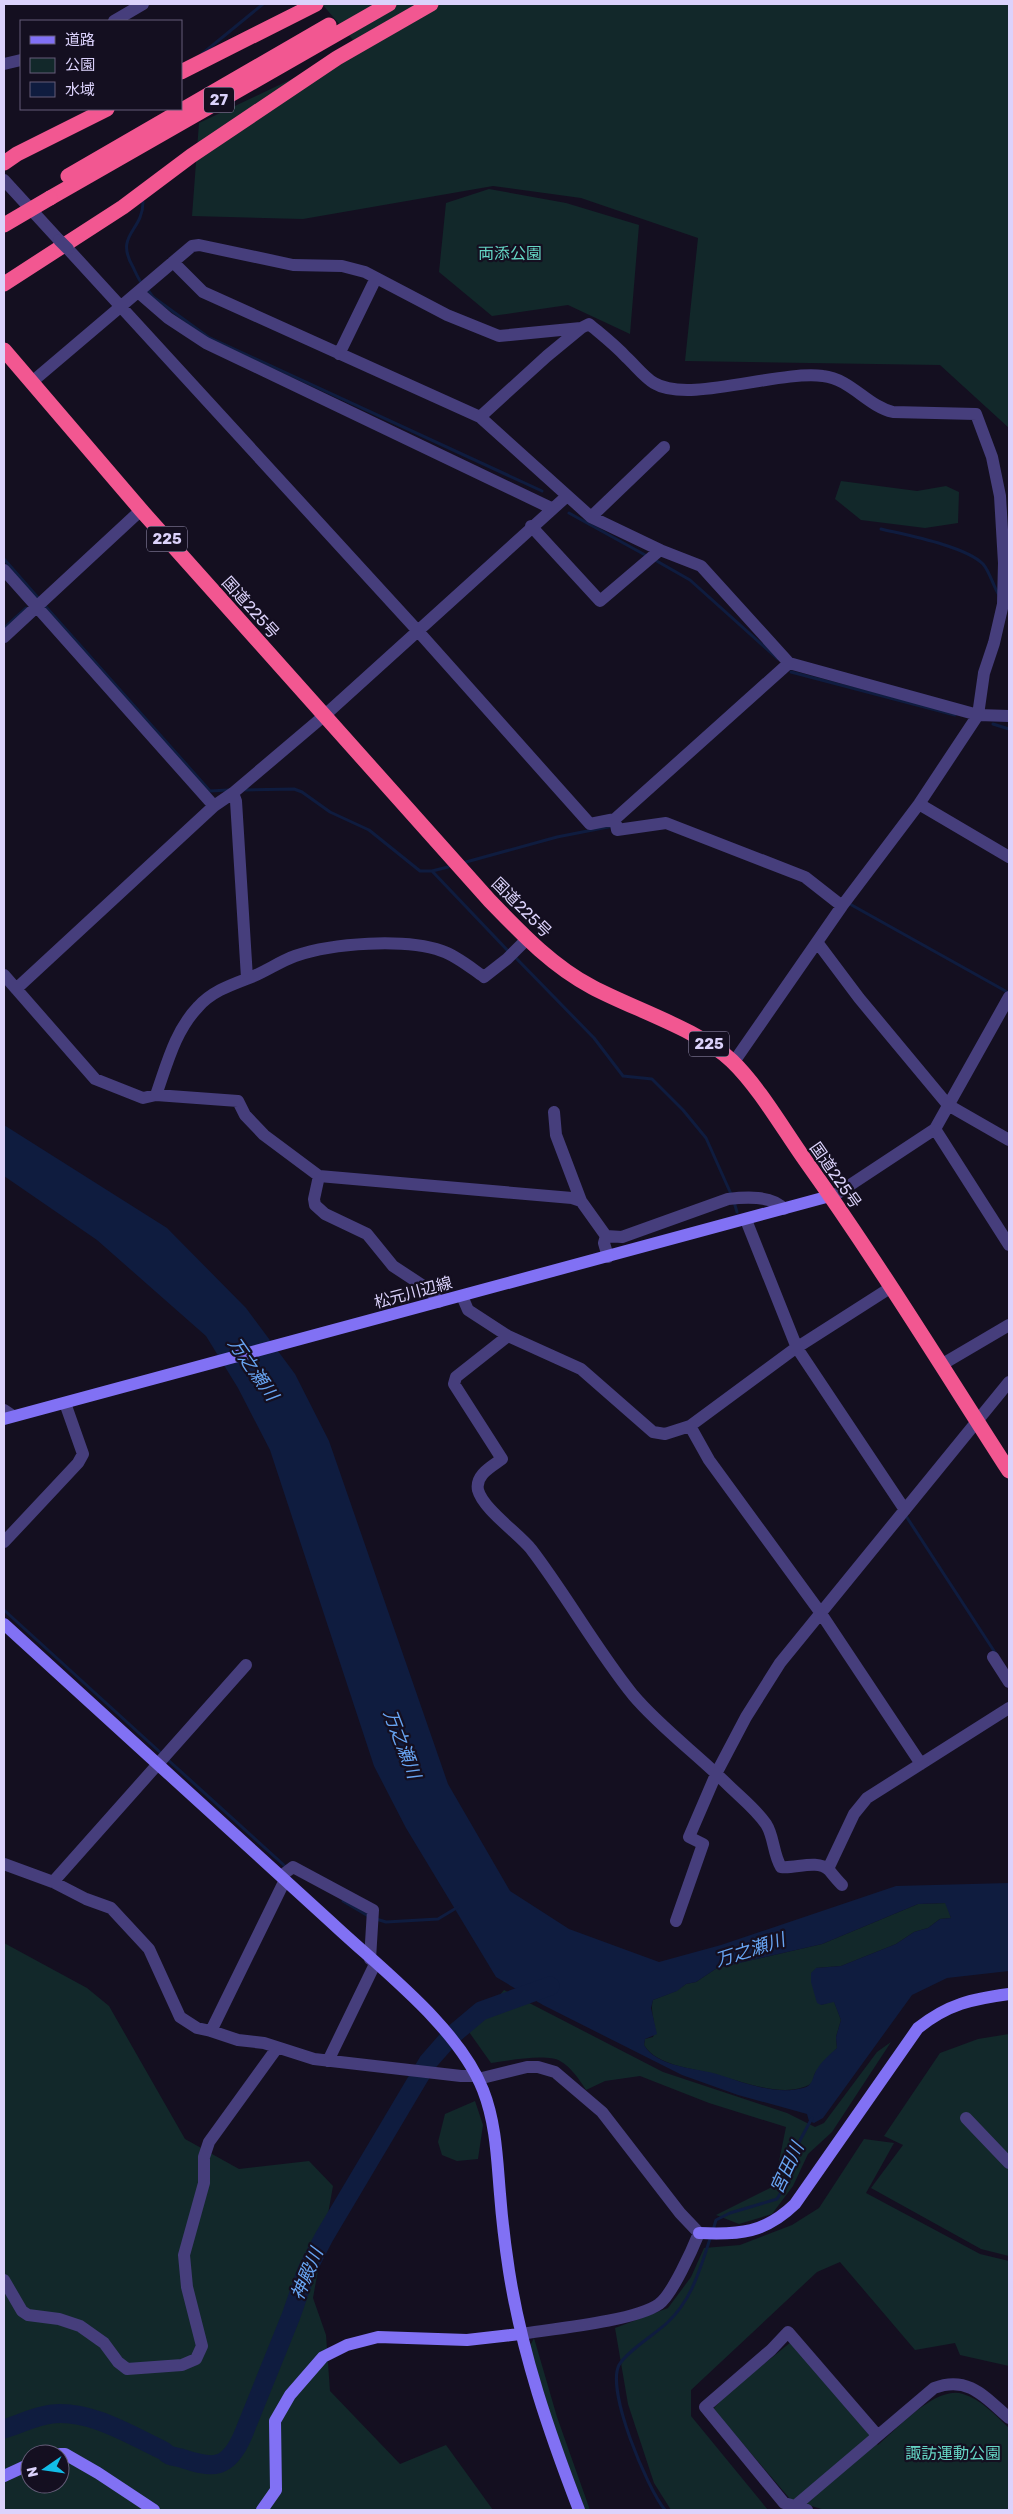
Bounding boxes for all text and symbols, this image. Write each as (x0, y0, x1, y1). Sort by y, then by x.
legend (20, 20, 182, 110)
text: 道路 (65, 31, 95, 49)
text: 公園 (65, 56, 95, 74)
text: 水域 (65, 81, 95, 99)
road number: 27 (204, 88, 234, 112)
park label: 両添公園 (478, 244, 542, 263)
road number: 225 (147, 526, 187, 552)
street label: 国道225号 (218, 573, 283, 642)
street label: 国道225号 (488, 874, 555, 941)
road number: 225 (689, 1032, 729, 1056)
street label: 国道225号 (806, 1139, 865, 1212)
street label: 松元川辺線 (372, 1273, 454, 1312)
water label: 万之瀬川 (223, 1333, 284, 1406)
water label: 万之瀬川 (379, 1706, 426, 1783)
water label: 万之瀬川 (712, 1928, 790, 1972)
water label: 宮田川 (766, 2137, 809, 2197)
water label: 神殿川 (286, 2243, 328, 2303)
north arrow (20, 2444, 70, 2494)
park label: 諏訪運動公園 (905, 2444, 1001, 2463)
text: N (23, 2465, 42, 2479)

